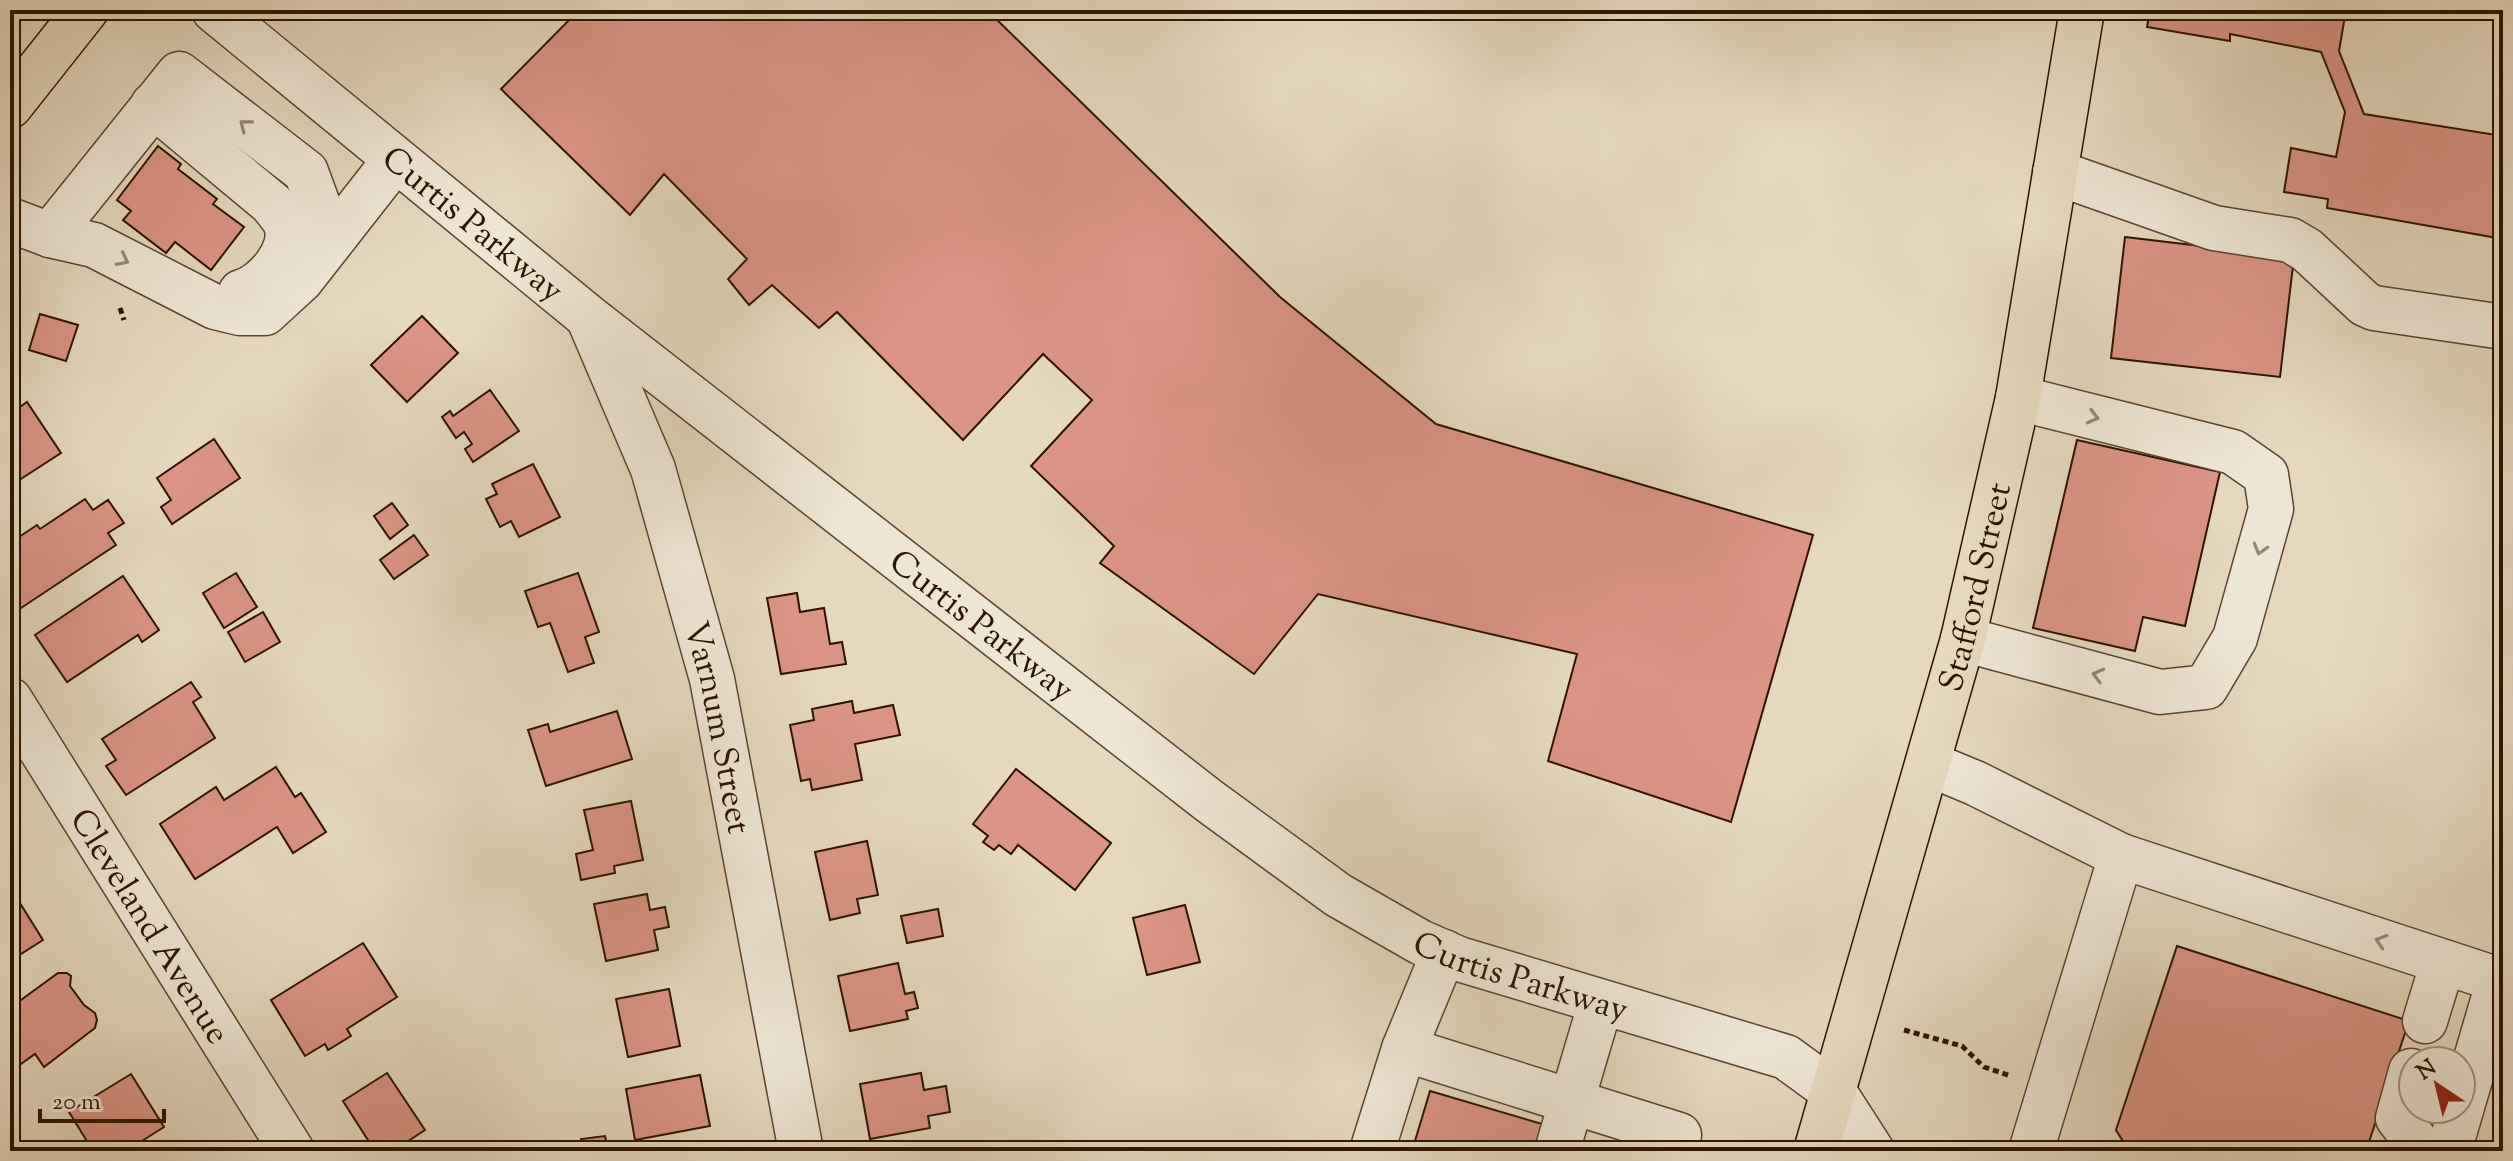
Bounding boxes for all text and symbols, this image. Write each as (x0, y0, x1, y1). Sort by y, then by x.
one-way arrow (239, 120, 254, 134)
street label: Curtis Parkway (370, 136, 573, 316)
one-way arrow (115, 250, 129, 265)
one-way arrow (2086, 408, 2100, 424)
street label: Stafford Street (1928, 478, 2026, 698)
street label: Curtis Parkway (877, 539, 1084, 715)
one-way arrow (2253, 541, 2269, 555)
street label: Varnum Street (669, 616, 762, 839)
one-way arrow (2092, 668, 2106, 684)
street label: Cleveland Avenue (56, 800, 240, 1055)
street label: Curtis Parkway (1404, 921, 1633, 1036)
one-way arrow (2375, 935, 2389, 951)
north arrow (2397, 1045, 2477, 1125)
text: N (2411, 1053, 2444, 1089)
scale bar (40, 1073, 164, 1123)
text: 20 m (52, 1086, 101, 1120)

